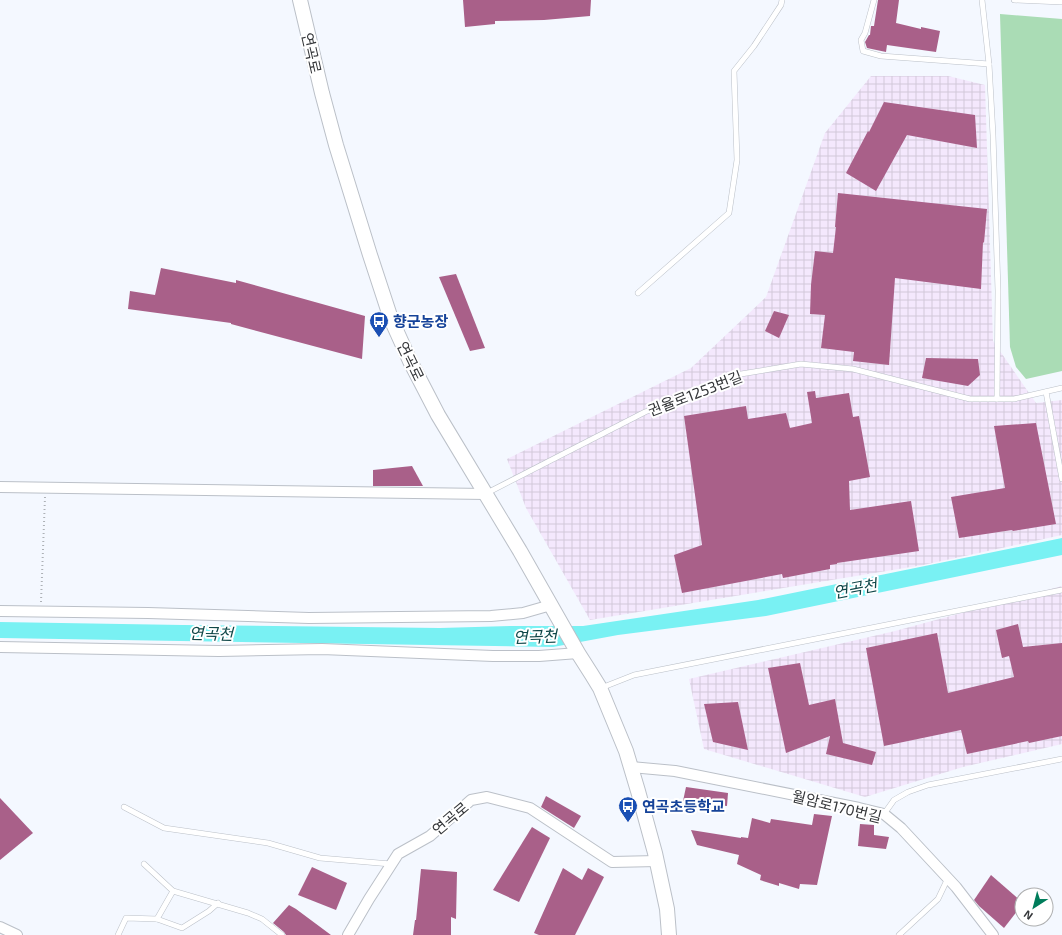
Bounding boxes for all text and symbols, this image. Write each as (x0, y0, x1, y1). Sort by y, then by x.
street label: 연곡로 (299, 31, 325, 75)
bus stop icon: 향군농장 (368, 310, 390, 338)
place label: 향군농장 (393, 312, 448, 330)
street label: 연곡로 (394, 338, 428, 384)
street label: 권율로1253번길 (645, 367, 745, 419)
water label: 연곡천 (832, 574, 881, 602)
water label: 연곡천 (189, 623, 236, 643)
water label: 연곡천 (513, 626, 560, 646)
street label: 월암로170번길 (790, 786, 884, 826)
bus stop icon: 연곡초등학교 (617, 795, 639, 823)
place label: 연곡초등학교 (642, 797, 725, 815)
street label: 연곡로 (428, 798, 472, 838)
north arrow (1014, 887, 1054, 927)
text: N (1021, 908, 1035, 923)

